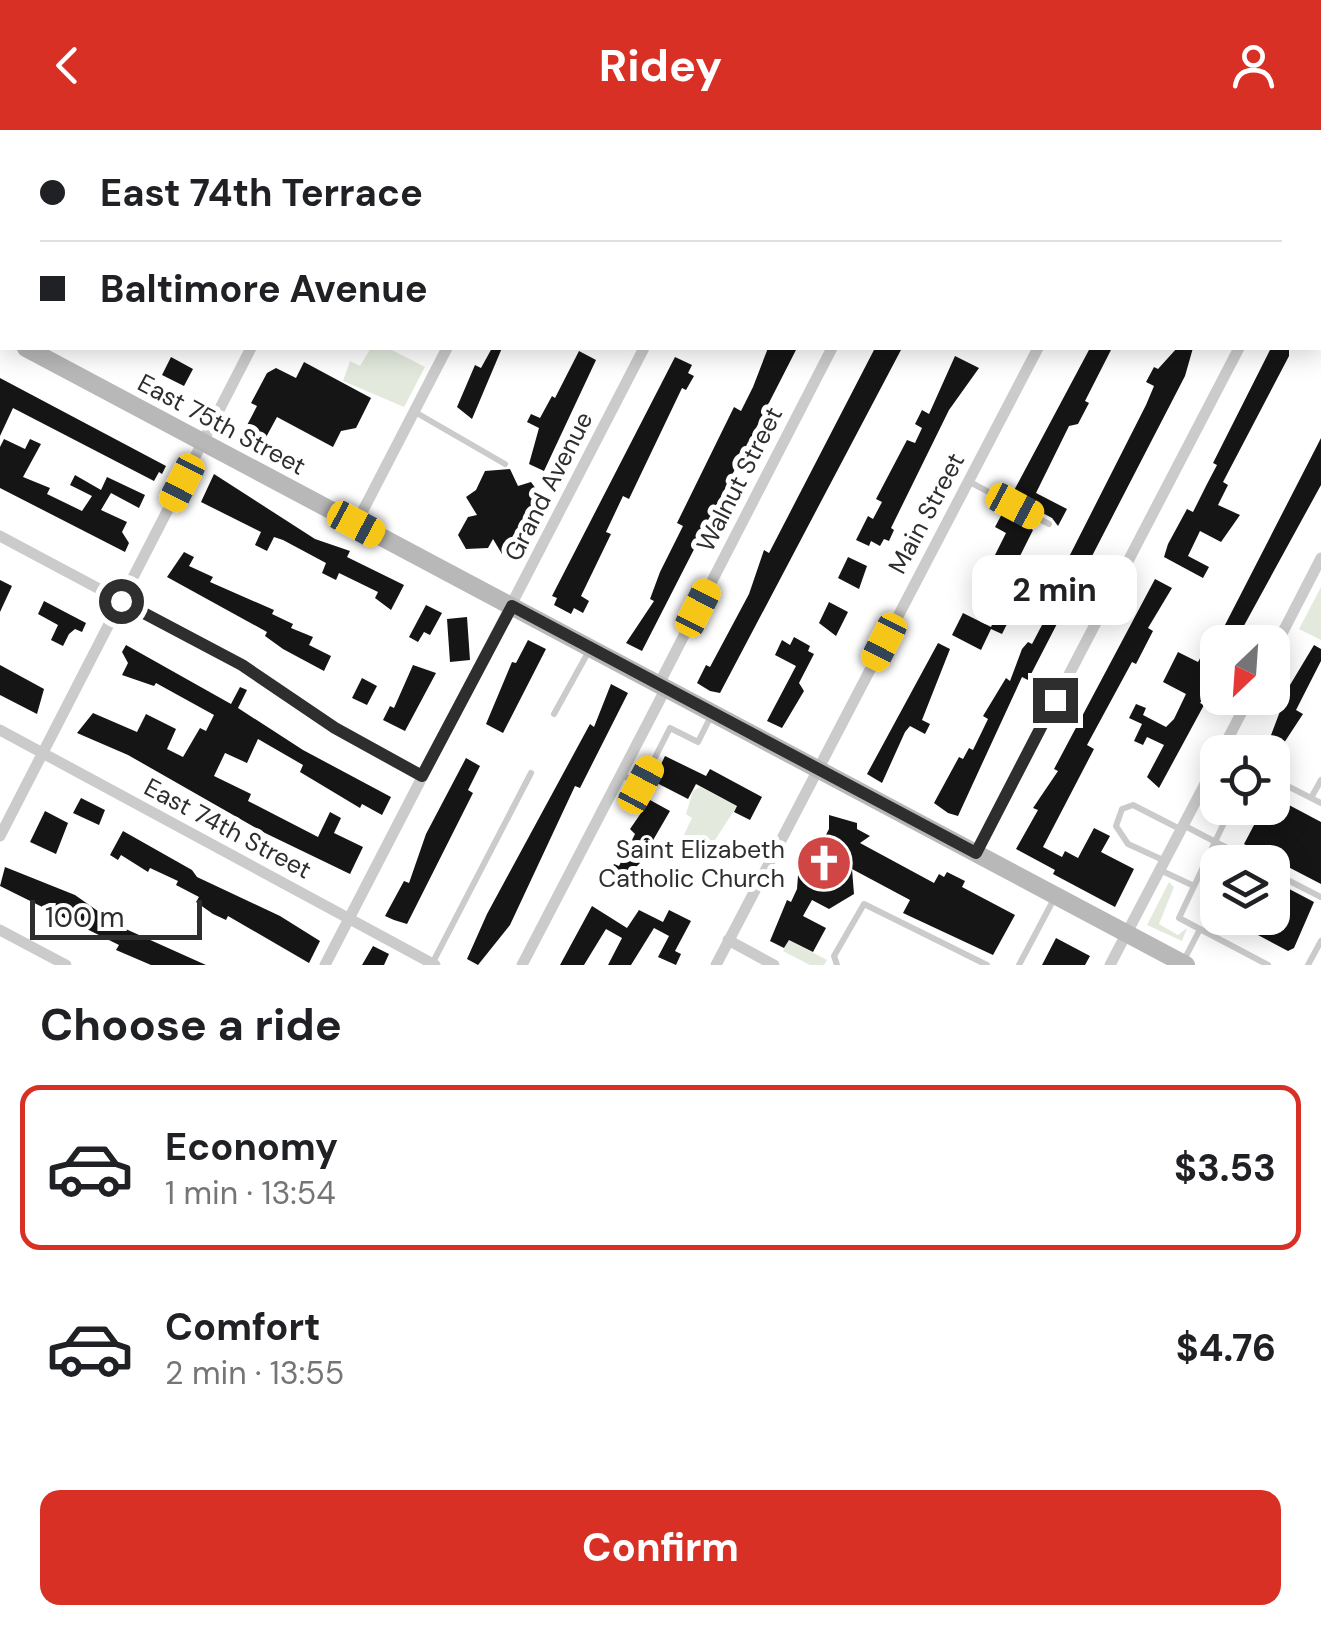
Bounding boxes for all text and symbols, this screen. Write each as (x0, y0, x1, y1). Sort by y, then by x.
text: Ridey (599, 36, 722, 95)
icon: back (40, 38, 95, 93)
icon: person (1226, 38, 1281, 93)
text: East 74th Terrace (100, 168, 423, 218)
text: Baltimore Avenue (100, 264, 428, 314)
street label: East 75th Street (132, 366, 312, 483)
street label: Walnut Street (689, 401, 790, 557)
street label: Grand Avenue (497, 406, 600, 567)
street label: Main Street (881, 447, 972, 579)
car (155, 449, 209, 517)
car (981, 479, 1049, 533)
car (322, 497, 390, 551)
callout: 2 min (972, 555, 1138, 625)
text: 2 min (1012, 569, 1097, 611)
car (671, 574, 725, 642)
route start (99, 579, 144, 624)
car (857, 608, 911, 676)
north arrow (1200, 625, 1290, 715)
map controls (1200, 625, 1290, 935)
route end (1033, 678, 1078, 723)
button: locate (1200, 735, 1290, 825)
car (614, 751, 668, 819)
street label: East 74th Street (138, 770, 317, 886)
place label: Saint Elizabeth Catholic Church (598, 833, 785, 895)
church icon: Saint Elizabeth Catholic Church (794, 833, 854, 893)
button: layers (1200, 845, 1290, 935)
scale bar (30, 895, 202, 940)
text: 100 m (45, 899, 124, 936)
text: Choose a ride (40, 995, 342, 1054)
text: Economy (165, 1122, 338, 1172)
icon: car (45, 1123, 135, 1213)
text: $3.53 (1174, 1143, 1276, 1193)
text: 1 min · 13:54 (165, 1172, 336, 1214)
text: Comfort (165, 1302, 321, 1352)
icon: car (45, 1303, 135, 1393)
text: $4.76 (1176, 1323, 1276, 1373)
text: 2 min · 13:55 (165, 1352, 344, 1394)
button: Confirm (40, 1490, 1281, 1605)

